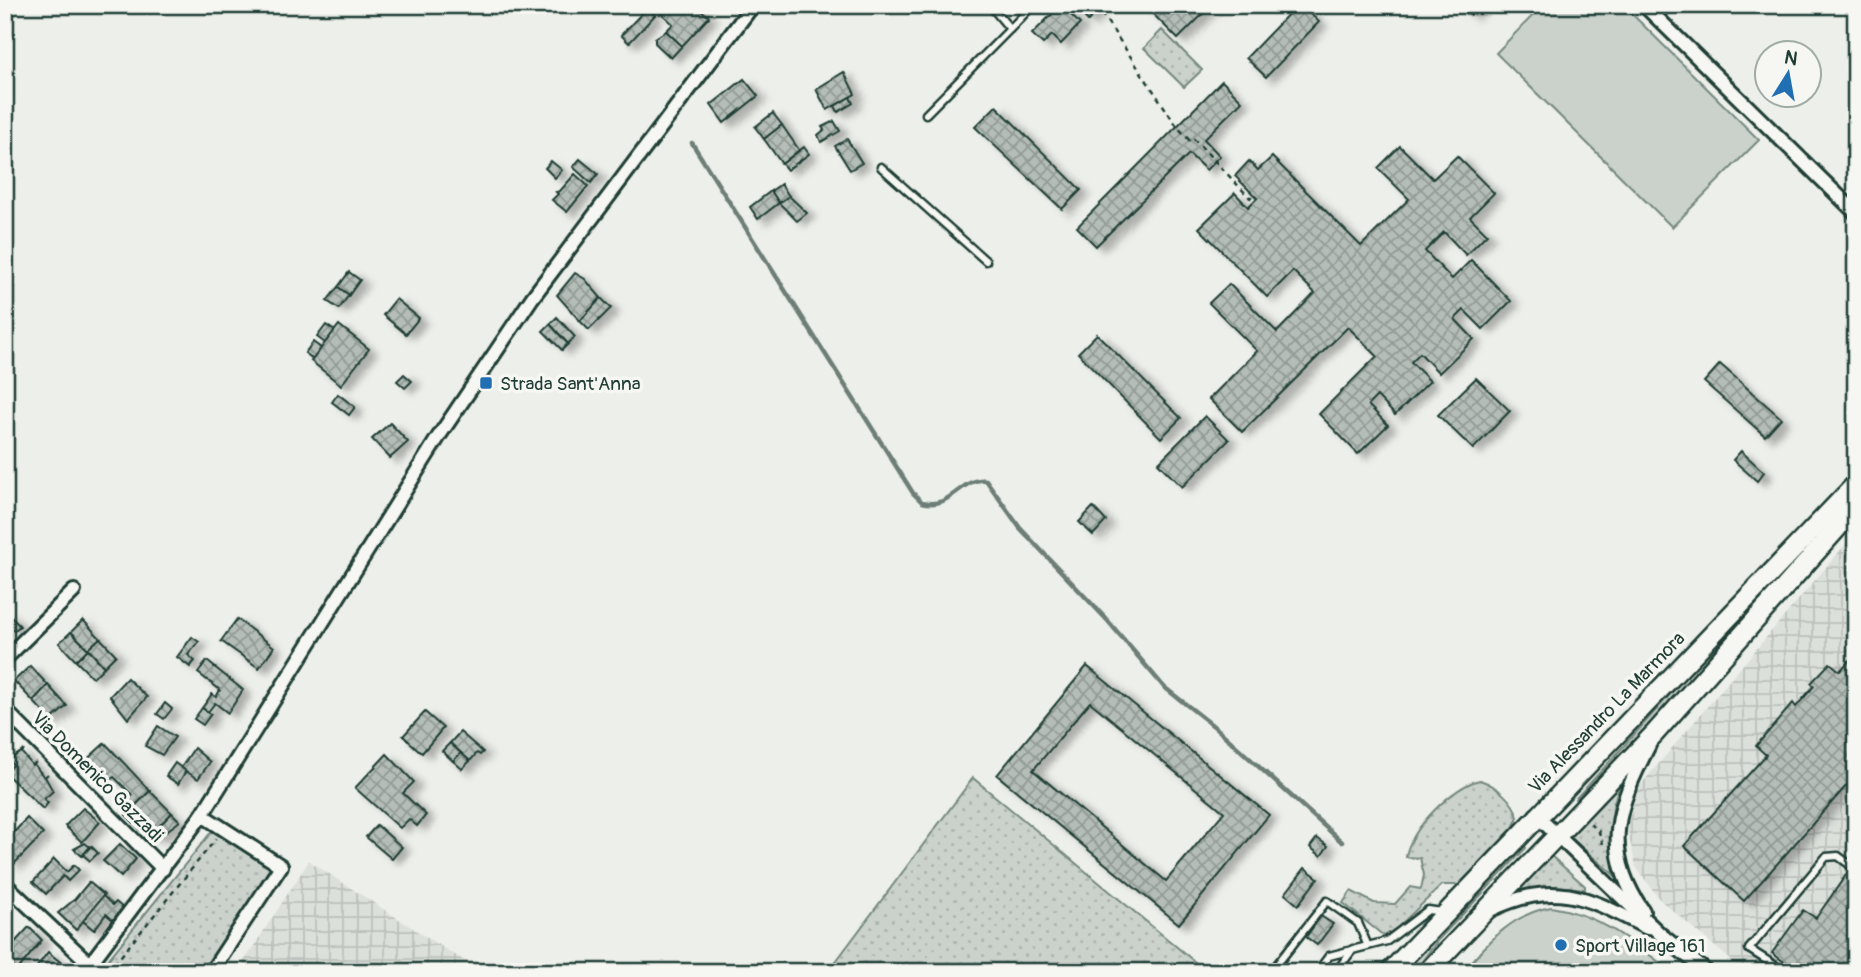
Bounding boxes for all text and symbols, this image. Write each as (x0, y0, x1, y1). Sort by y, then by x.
north arrow (1752, 38, 1822, 108)
text: N (1782, 45, 1800, 71)
place label: Strada Sant'Anna (500, 372, 641, 396)
marker: Strada Sant'Anna (478, 375, 494, 391)
street label: Via Alessandro La Marmora (1523, 627, 1690, 799)
street label: Via Domenico Gazzadi (27, 706, 168, 847)
place label: Sport Village 161 (1575, 934, 1705, 958)
marker: Sport Village 161 (1553, 937, 1569, 953)

